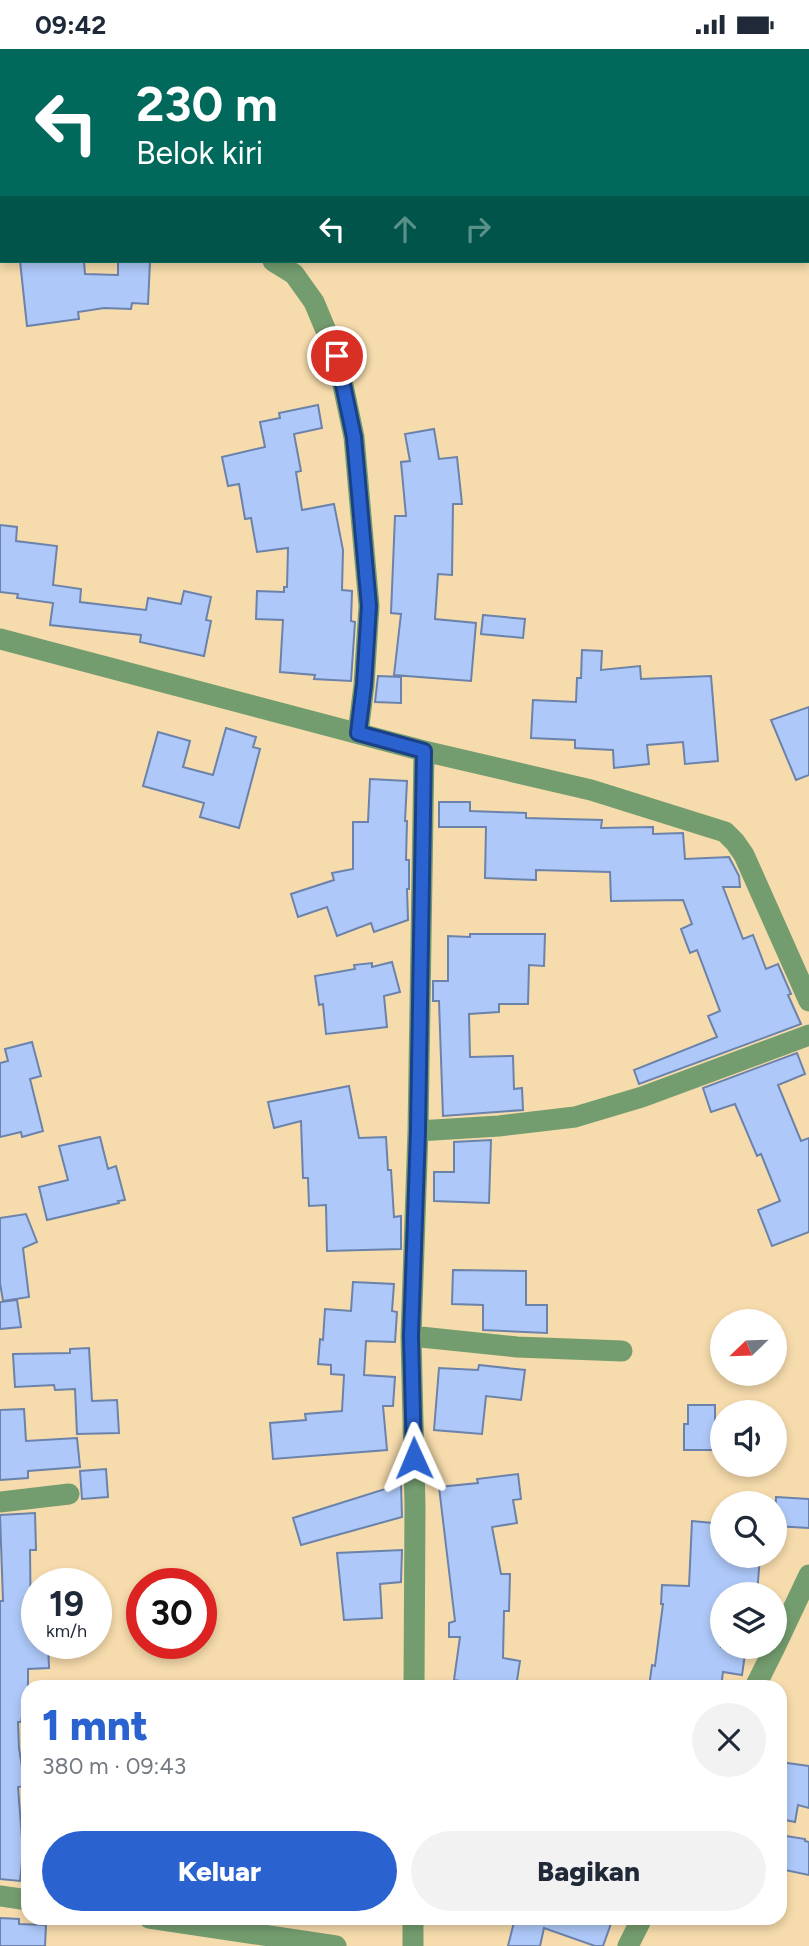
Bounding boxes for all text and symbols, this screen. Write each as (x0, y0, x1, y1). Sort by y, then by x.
text: 09:42 (35, 9, 106, 41)
text: 230 m (136, 74, 278, 133)
icon: left (21, 77, 112, 168)
text: Belok kiri (136, 134, 263, 172)
icon: left (313, 210, 351, 248)
icon: ahead (386, 210, 424, 248)
icon: right (459, 210, 497, 248)
pin (307, 326, 367, 386)
icon: arrive (318, 337, 356, 375)
north arrow (710, 1309, 788, 1386)
map controls (710, 1309, 787, 1659)
button: sound (710, 1400, 787, 1477)
position arrow (377, 1421, 451, 1495)
button: search (710, 1491, 787, 1568)
speed limit sign: 30 (126, 1568, 217, 1659)
button: layers (710, 1582, 787, 1659)
text: 19 (49, 1583, 84, 1625)
text: km/h (46, 1620, 87, 1642)
text: 1 mnt (42, 1700, 148, 1751)
button: close (692, 1703, 766, 1777)
text: 380 m · 09:43 (42, 1752, 186, 1780)
button: Keluar (42, 1831, 397, 1911)
button: Bagikan (411, 1831, 766, 1911)

